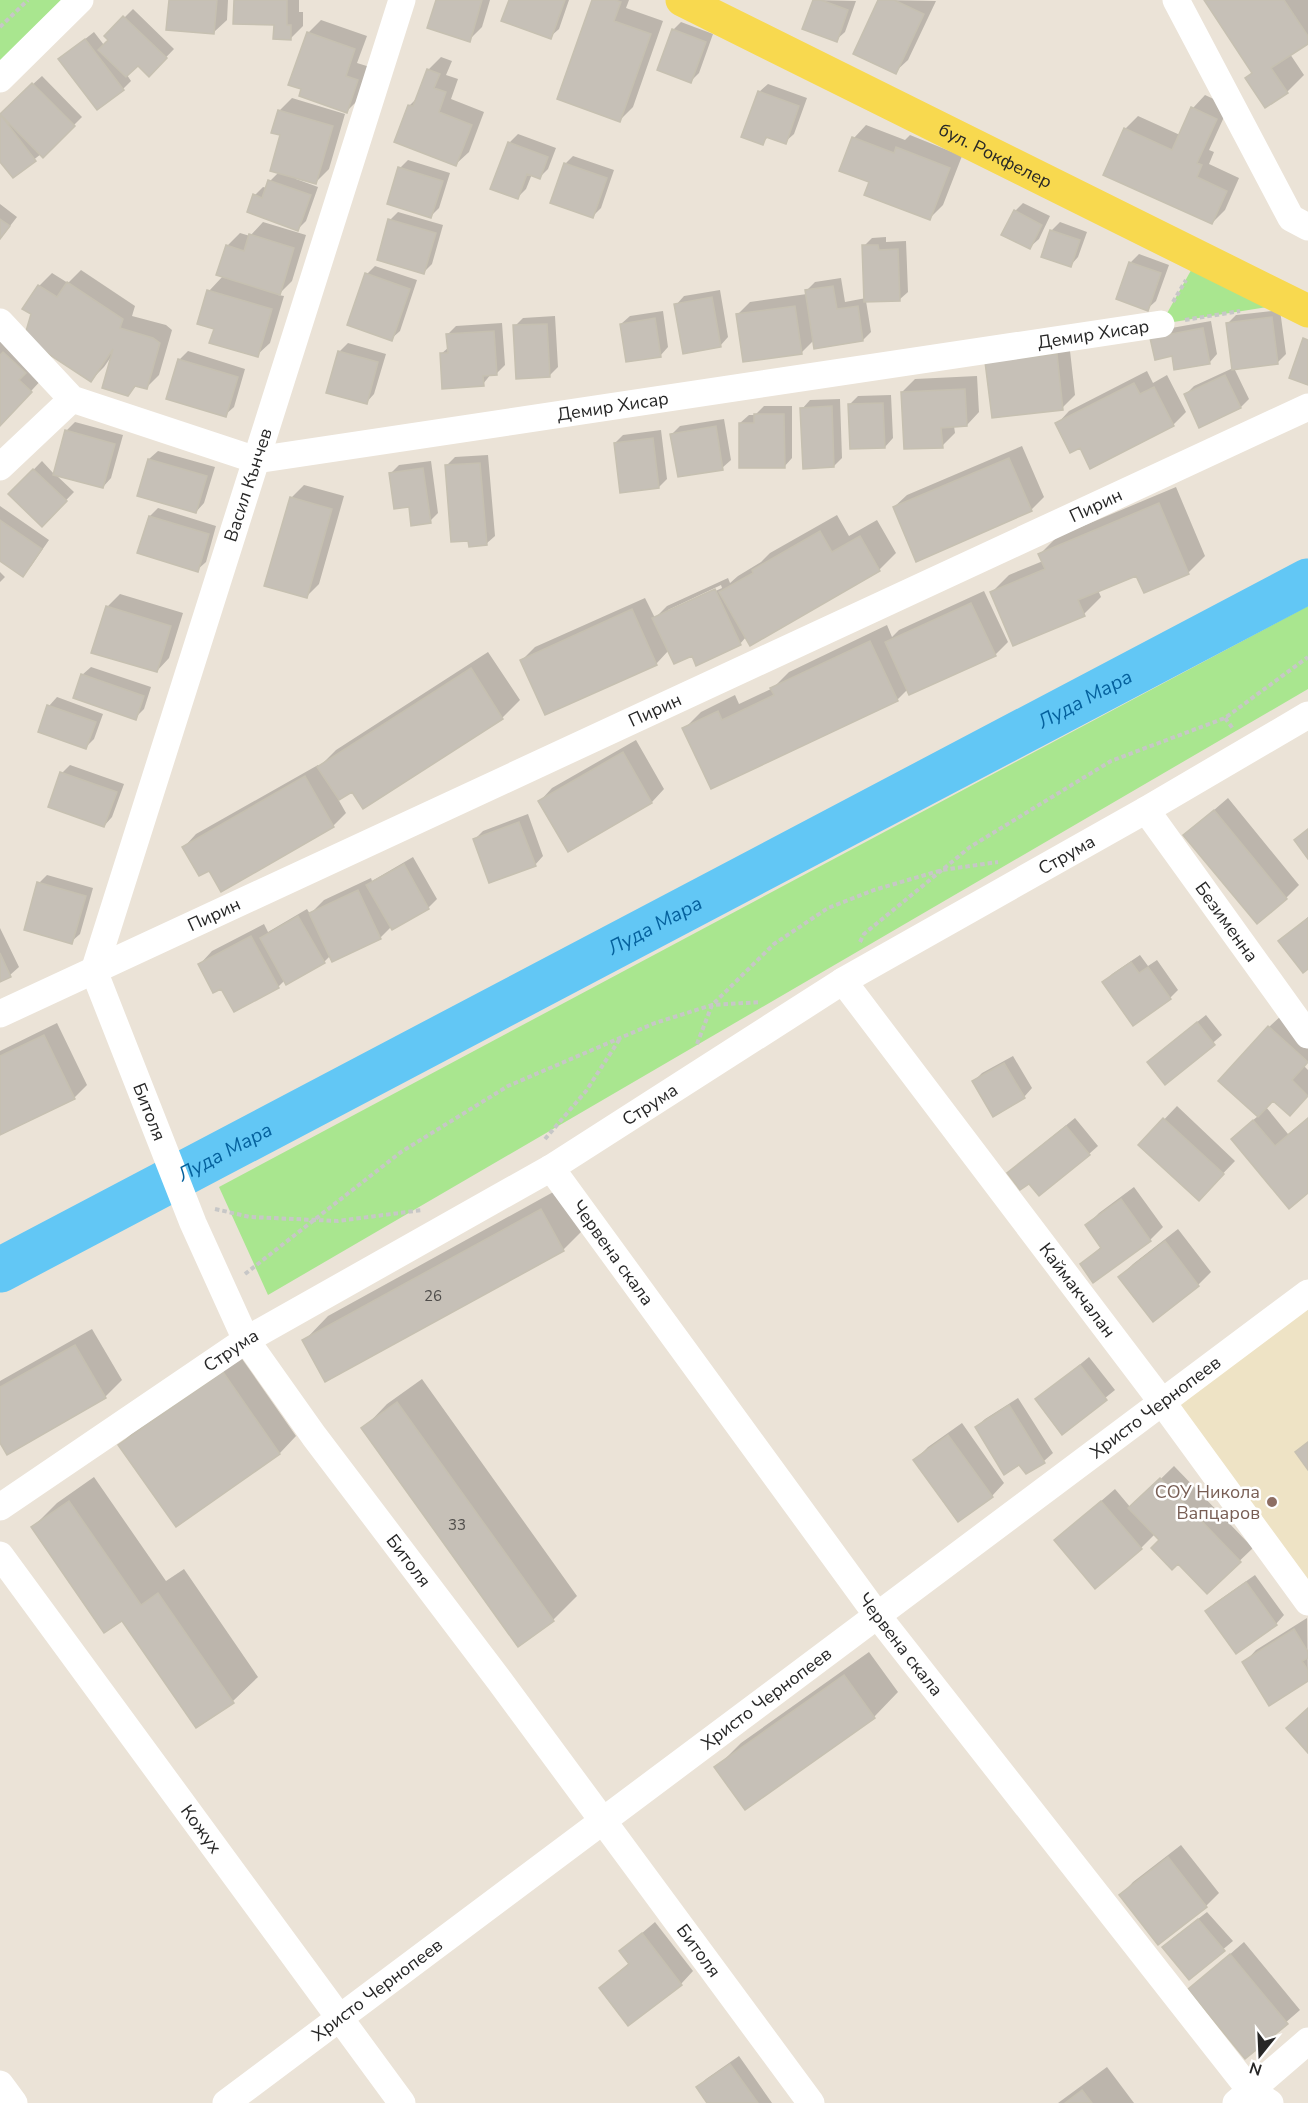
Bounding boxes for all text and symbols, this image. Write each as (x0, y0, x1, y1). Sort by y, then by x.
street label: бул. Рокфелер (935, 117, 1056, 194)
street label: Демир Хисар (1036, 314, 1151, 354)
street label: Демир Хисар (555, 386, 670, 427)
street label: Васил Кънчев (218, 425, 278, 545)
street label: Пирин (1065, 483, 1126, 528)
water label: Луда Мара (1032, 663, 1137, 735)
street label: Пирин (625, 687, 685, 733)
street label: Струма (1034, 829, 1099, 880)
street label: Безименна (1190, 877, 1264, 967)
water label: Луда Мара (602, 889, 707, 962)
street label: Пирин (184, 892, 244, 937)
street label: Струма (618, 1078, 682, 1131)
street label: Битоля (127, 1079, 172, 1144)
water label: Луда Мара (172, 1116, 277, 1188)
street label: Червена скала (566, 1195, 659, 1310)
street label: Каймакчалан (1034, 1238, 1121, 1343)
house number: 26 (424, 1286, 442, 1306)
street label: Струма (199, 1323, 263, 1378)
street label: Христо Чернопеев (1085, 1350, 1226, 1464)
place label: СОУ Никола Вапцаров (1155, 1480, 1260, 1525)
marker: СОУ Никола Вапцаров (1265, 1495, 1279, 1509)
house number: 33 (448, 1515, 466, 1535)
street label: Битоля (381, 1529, 436, 1592)
street label: Червена скала (853, 1588, 948, 1701)
street label: Христо Чернопеев (696, 1642, 837, 1755)
street label: Кожух (175, 1800, 227, 1859)
street label: Битоля (671, 1919, 726, 1982)
street label: Христо Чернопеев (307, 1933, 448, 2047)
north arrow (1230, 2025, 1290, 2085)
text: N (1247, 2056, 1265, 2081)

